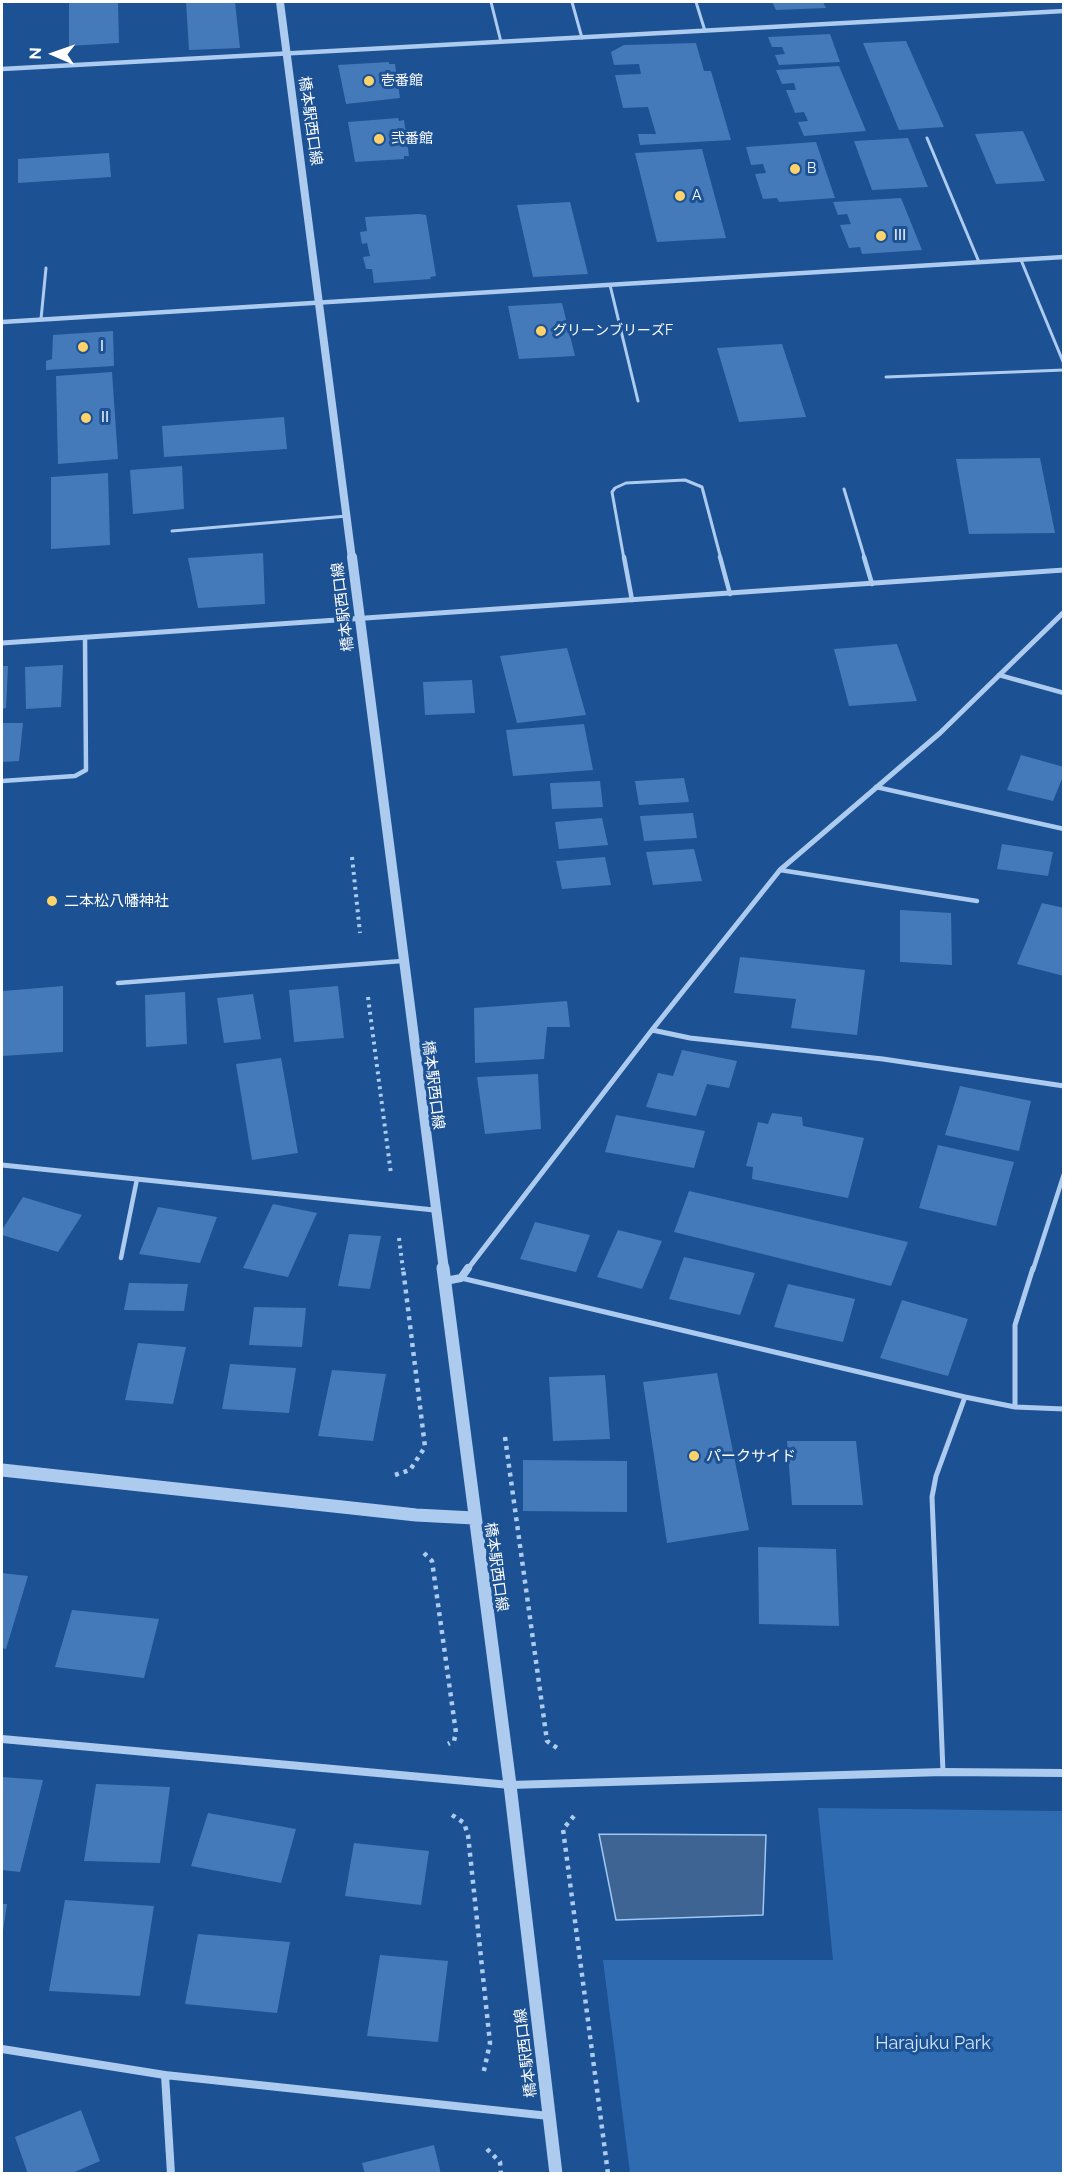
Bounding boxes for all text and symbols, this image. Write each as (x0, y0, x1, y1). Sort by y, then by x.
north arrow (24, 24, 84, 84)
text: N (26, 47, 45, 60)
place label: 壱番館 (381, 73, 423, 89)
marker: 壱番館 (362, 74, 376, 88)
street label: 橋本駅西口線 (295, 75, 325, 167)
place label: 弐番館 (391, 131, 433, 147)
marker: 弐番館 (372, 132, 386, 146)
place label: B (807, 161, 816, 177)
marker: B (788, 162, 802, 176)
place label: A (692, 188, 701, 204)
marker: A (673, 189, 687, 203)
place label: Ⅲ (893, 228, 907, 244)
marker: Ⅲ (874, 229, 888, 243)
place label: グリーンブリーズF (553, 323, 673, 339)
marker: グリーンブリーズF (534, 324, 548, 338)
place label: Ⅰ (95, 339, 109, 355)
marker: Ⅰ (76, 340, 90, 354)
place label: Ⅱ (98, 410, 112, 426)
marker: Ⅱ (79, 411, 93, 425)
street label: 橋本駅西口線 (329, 561, 357, 653)
place label: 二本松八幡神社 (64, 892, 169, 910)
marker: 二本松八幡神社 (45, 894, 59, 908)
street label: 橋本駅西口線 (419, 1039, 447, 1131)
place label: パークサイド (706, 1447, 796, 1465)
marker: パークサイド (687, 1449, 701, 1463)
street label: 橋本駅西口線 (481, 1521, 511, 1613)
street label: 橋本駅西口線 (512, 2007, 540, 2099)
park label: Harajuku Park (875, 2033, 991, 2055)

